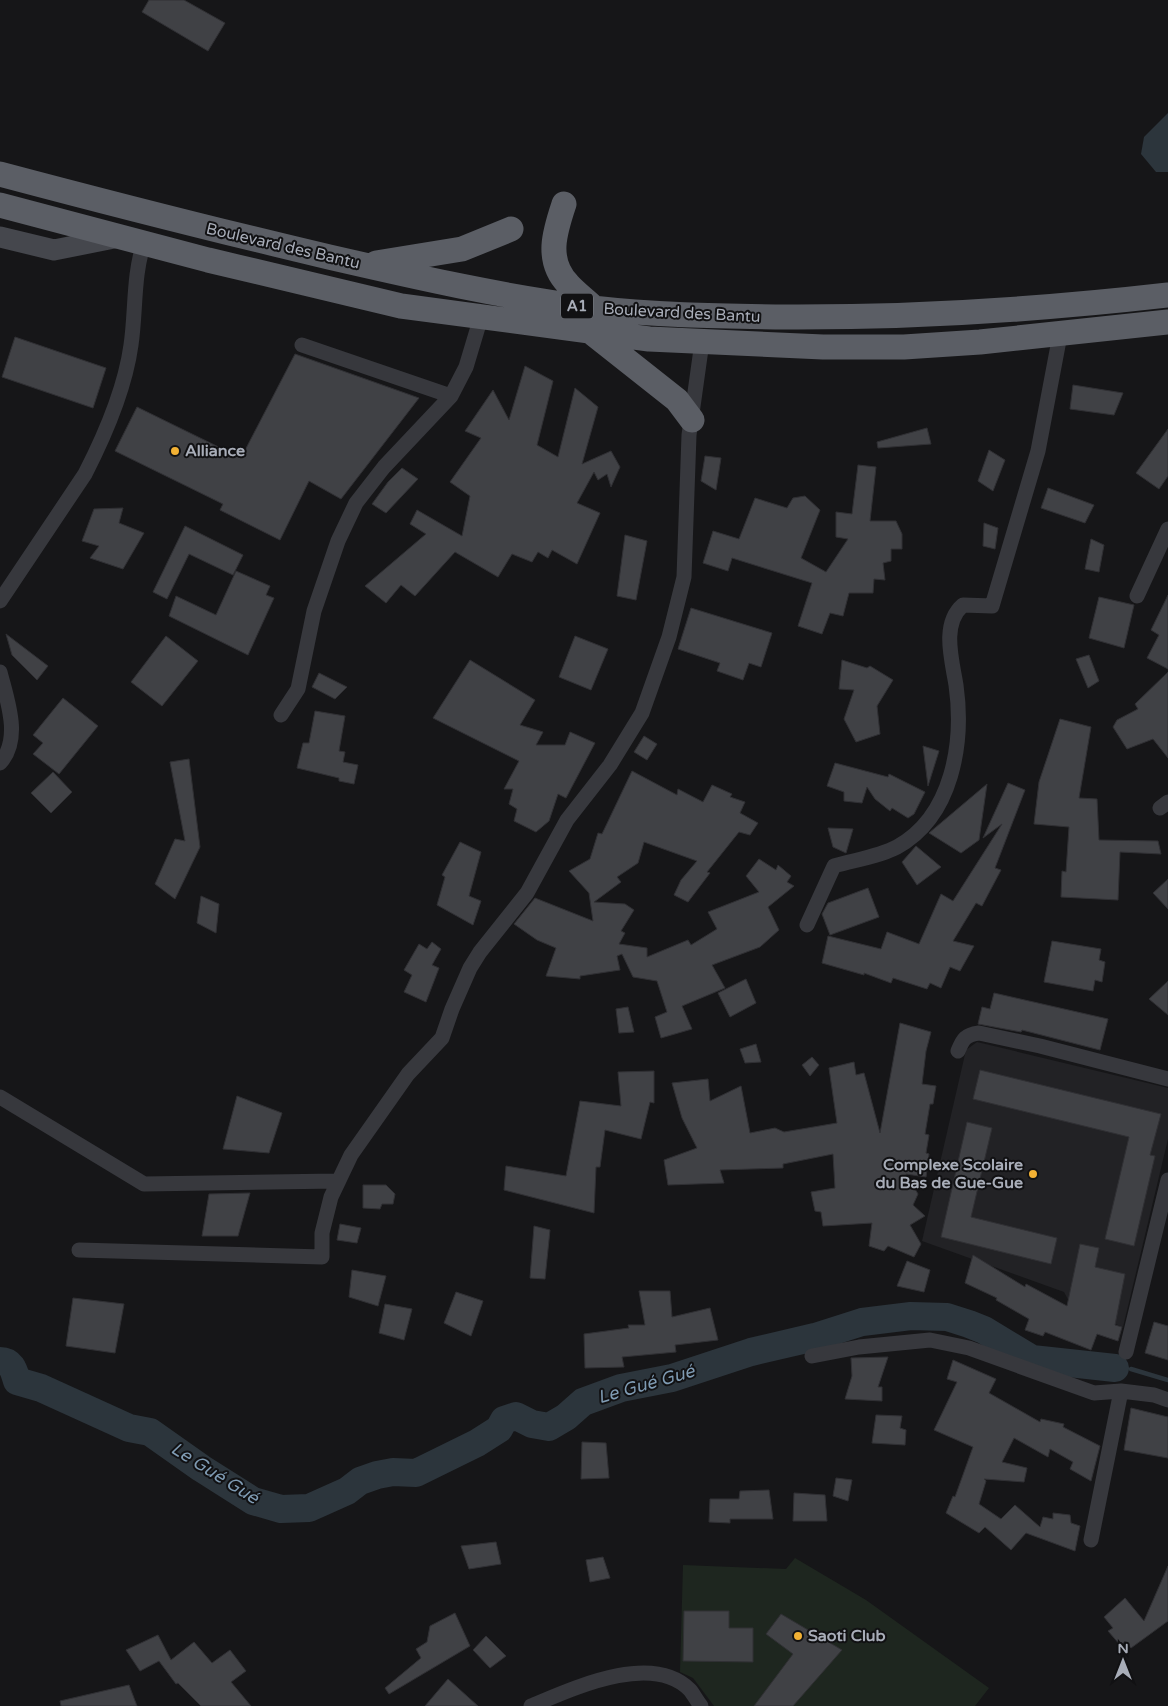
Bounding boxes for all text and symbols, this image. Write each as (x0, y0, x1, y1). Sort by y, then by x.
street label: Boulevard des Bantu (204, 219, 362, 273)
road number: A1 (561, 294, 593, 318)
street label: Boulevard des Bantu (603, 299, 761, 327)
place label: Alliance (185, 441, 245, 461)
marker: Alliance (169, 445, 181, 457)
place label: Complexe Scolaire du Bas de Gue-Gue (875, 1155, 1023, 1193)
marker: Complexe Scolaire du Bas de Gue-Gue (1027, 1168, 1039, 1180)
water label: Le Gué Gué (595, 1359, 698, 1408)
water label: Le Gué Gué (167, 1437, 264, 1509)
place label: Saoti Club (808, 1626, 886, 1646)
marker: Saoti Club (792, 1630, 804, 1642)
north arrow (1098, 1636, 1148, 1686)
text: N (1117, 1640, 1129, 1657)

